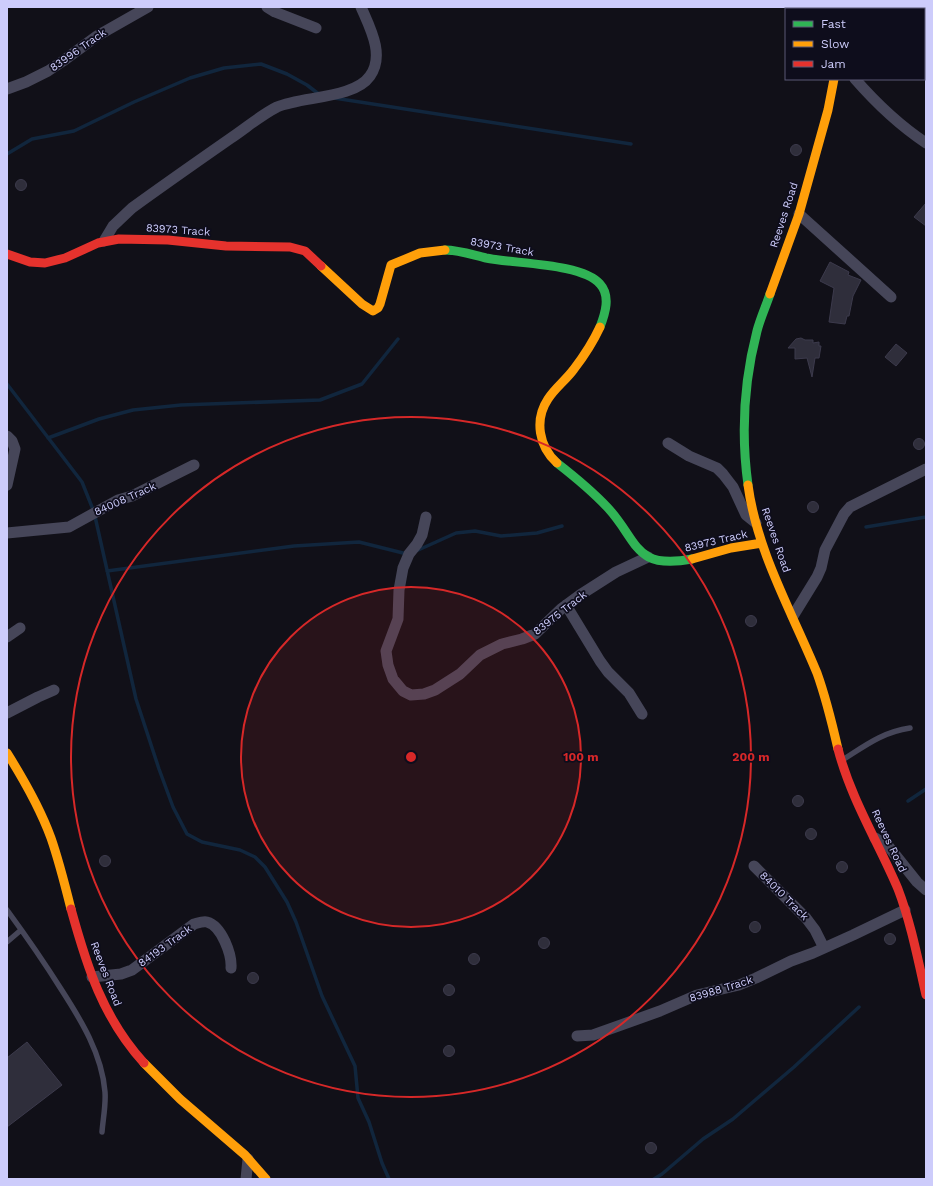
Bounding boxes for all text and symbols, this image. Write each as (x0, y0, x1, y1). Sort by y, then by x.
legend (785, 8, 925, 80)
text: Fast (821, 17, 846, 31)
street label: 83996 Track (47, 26, 109, 74)
text: Slow (821, 37, 849, 51)
text: Jam (821, 57, 846, 71)
street label: Reeves Road (767, 181, 801, 249)
street label: 83973 Track (145, 221, 211, 239)
street label: 83973 Track (469, 235, 535, 259)
street label: 84008 Track (92, 480, 158, 518)
street label: Reeves Road (759, 506, 793, 574)
street label: 83973 Track (683, 527, 749, 555)
street label: 83975 Track (531, 588, 589, 638)
centre of rings (404, 750, 418, 764)
text: 100 m (563, 750, 599, 764)
text: 200 m (732, 750, 770, 764)
street label: Reeves Road (869, 807, 909, 875)
street label: 84010 Track (757, 869, 811, 923)
street label: 84193 Track (136, 922, 194, 970)
street label: Reeves Road (88, 940, 124, 1008)
street label: 83988 Track (688, 973, 754, 1005)

